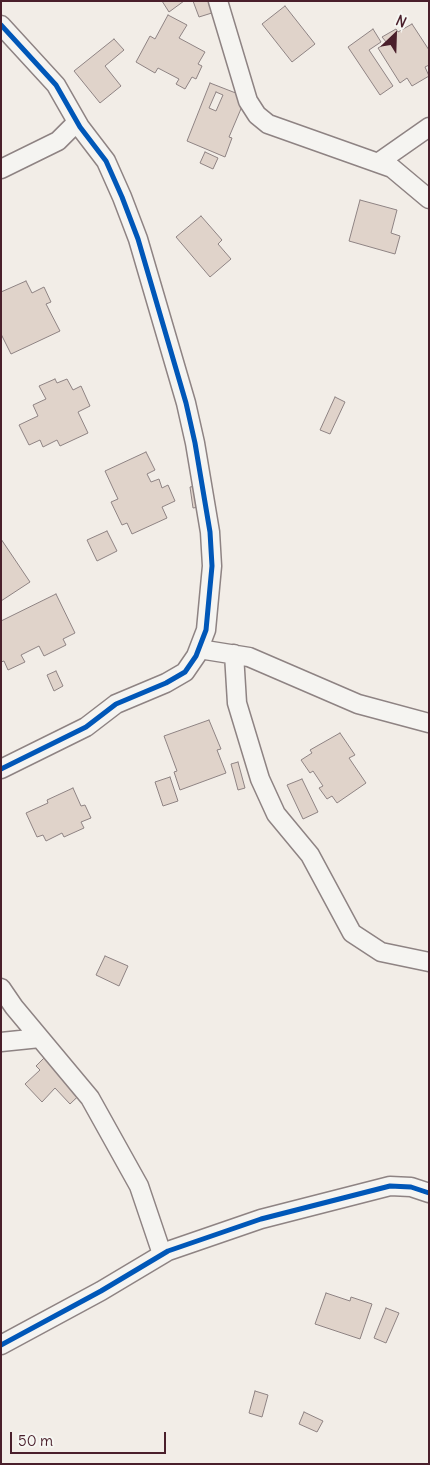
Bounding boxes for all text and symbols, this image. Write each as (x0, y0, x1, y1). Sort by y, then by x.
north arrow (370, 10, 420, 60)
text: N (393, 11, 409, 31)
scale bar (12, 1422, 169, 1454)
text: 50 m (18, 1431, 53, 1450)

